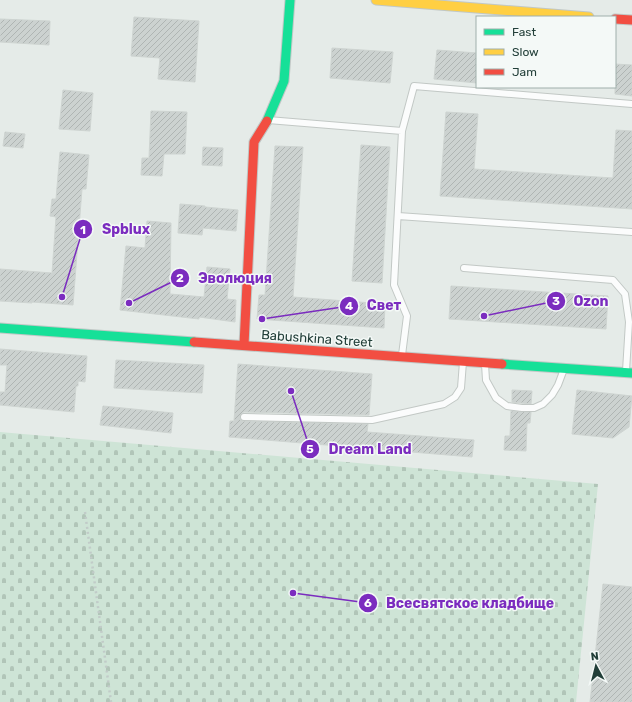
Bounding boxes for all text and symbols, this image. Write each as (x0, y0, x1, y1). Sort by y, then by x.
legend (476, 16, 616, 88)
text: Fast (512, 25, 536, 39)
text: Slow (512, 45, 539, 59)
text: Jam (512, 65, 537, 79)
callout: Spblux (73, 216, 158, 242)
text: Spblux (102, 221, 151, 238)
text: 1 (80, 223, 86, 237)
callout: Эволюция (170, 265, 280, 291)
text: Эволюция (198, 270, 272, 287)
text: 2 (176, 271, 184, 285)
callout: Ozon (546, 288, 617, 314)
callout: Свет (339, 293, 409, 319)
text: Ozon (573, 293, 609, 310)
text: 3 (552, 294, 560, 308)
text: Свет (367, 297, 401, 314)
text: 4 (345, 299, 353, 313)
street label: Babushkina Street (261, 327, 373, 350)
callout: Dream Land (300, 436, 420, 462)
text: Dream Land (328, 441, 412, 458)
text: 5 (306, 442, 314, 456)
callout: Всесвятское кладбище (358, 590, 562, 616)
text: Всесвятское кладбище (386, 595, 554, 612)
text: 6 (364, 596, 372, 610)
north arrow (576, 646, 616, 686)
text: N (590, 650, 600, 664)

